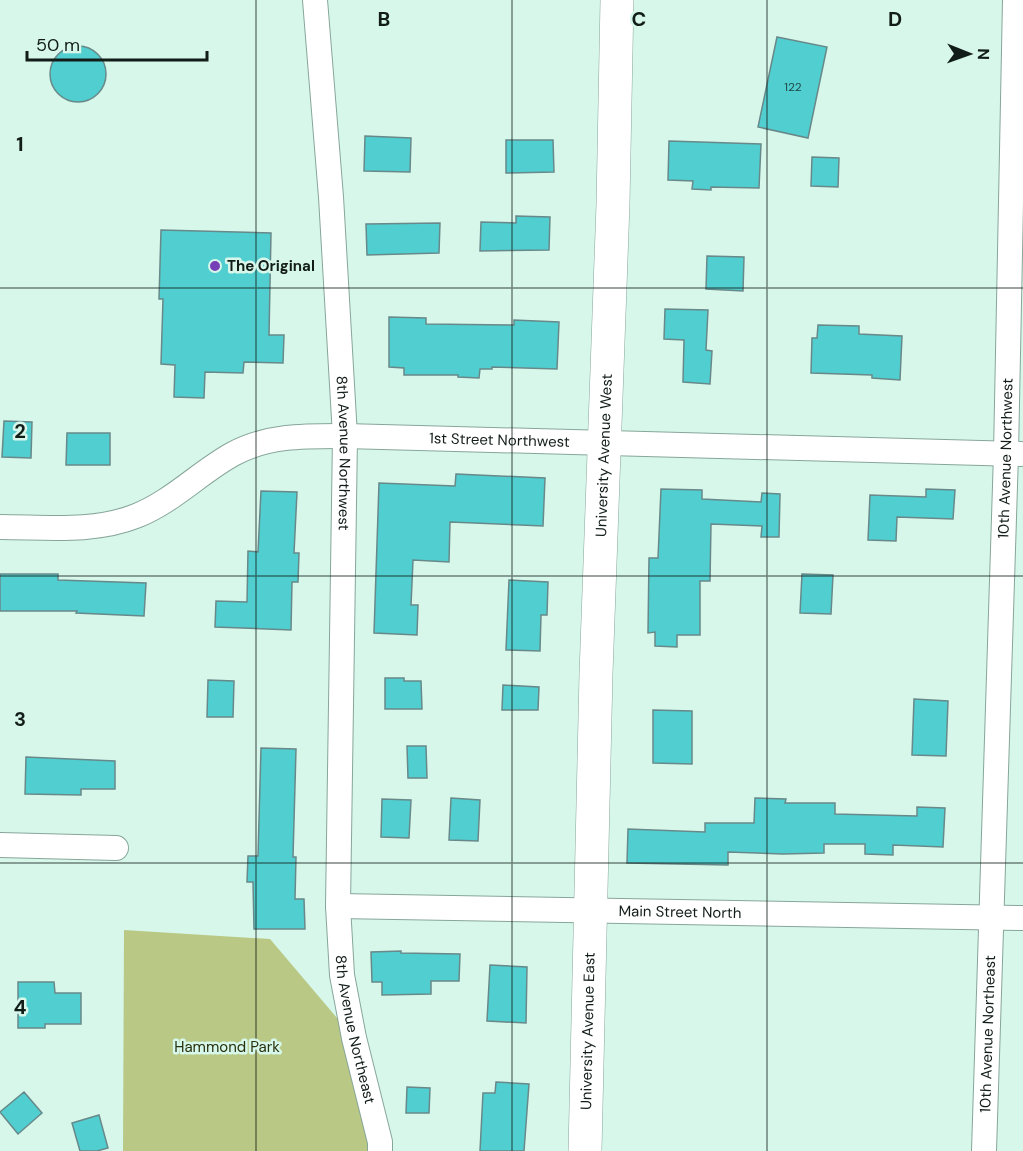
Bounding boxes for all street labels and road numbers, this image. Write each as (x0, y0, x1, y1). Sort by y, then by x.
street label: University Avenue West (591, 373, 617, 537)
street label: 8th Avenue Northwest (331, 375, 355, 531)
street label: 10th Avenue Northwest (993, 378, 1018, 539)
street label: 1st Street Northwest (429, 428, 570, 452)
street label: Main Street North (618, 901, 742, 923)
street label: University Avenue East (576, 952, 600, 1110)
street label: 8th Avenue Northeast (331, 954, 380, 1106)
street label: 10th Avenue Northeast (975, 955, 1000, 1113)

